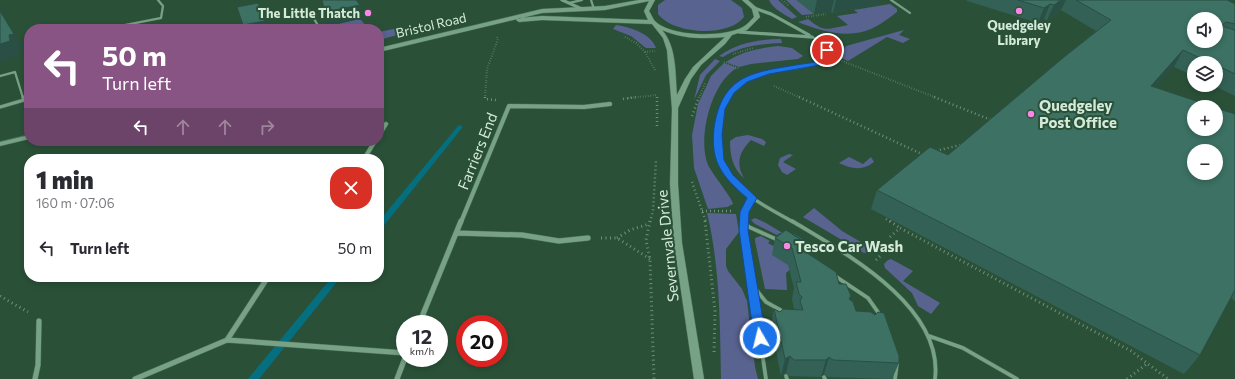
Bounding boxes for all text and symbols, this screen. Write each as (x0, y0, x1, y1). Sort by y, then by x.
place label: The Little Thatch (258, 5, 360, 21)
marker: Quedgeley Library (1014, 6, 1024, 16)
marker: The Little Thatch (363, 8, 373, 18)
street label: Bristol Road (394, 9, 468, 41)
map controls (1187, 12, 1223, 180)
button: sound (1187, 12, 1223, 48)
place label: Quedgeley Library (987, 17, 1051, 48)
pin (810, 33, 844, 67)
text: 50 m (102, 38, 167, 72)
icon: arrive (816, 39, 838, 61)
icon: left (36, 40, 88, 92)
button: layers (1187, 56, 1223, 92)
text: Turn left (102, 72, 171, 94)
place label: Quedgeley Post Office (1039, 96, 1117, 131)
button: + (1187, 100, 1223, 136)
marker: Quedgeley Post Office (1026, 109, 1036, 119)
street label: Farriers End (453, 110, 501, 192)
icon: left (130, 116, 152, 138)
icon: ahead (172, 116, 194, 138)
icon: ahead (214, 116, 236, 138)
icon: right (256, 116, 278, 138)
button: − (1187, 144, 1223, 180)
text: 1 min (36, 165, 94, 194)
button: close (330, 167, 372, 209)
street label: Severnvale Drive (652, 189, 682, 303)
text: 160 m · 07:06 (36, 195, 115, 211)
icon: left (36, 237, 58, 259)
place label: Tesco Car Wash (795, 237, 903, 255)
text: Turn left (70, 239, 129, 257)
text: 50 m (338, 239, 372, 257)
marker: Tesco Car Wash (782, 241, 792, 251)
speed limit sign: 20 (456, 315, 508, 367)
position arrow (739, 317, 781, 359)
text: 12 (412, 324, 432, 348)
text: km/h (410, 345, 434, 357)

